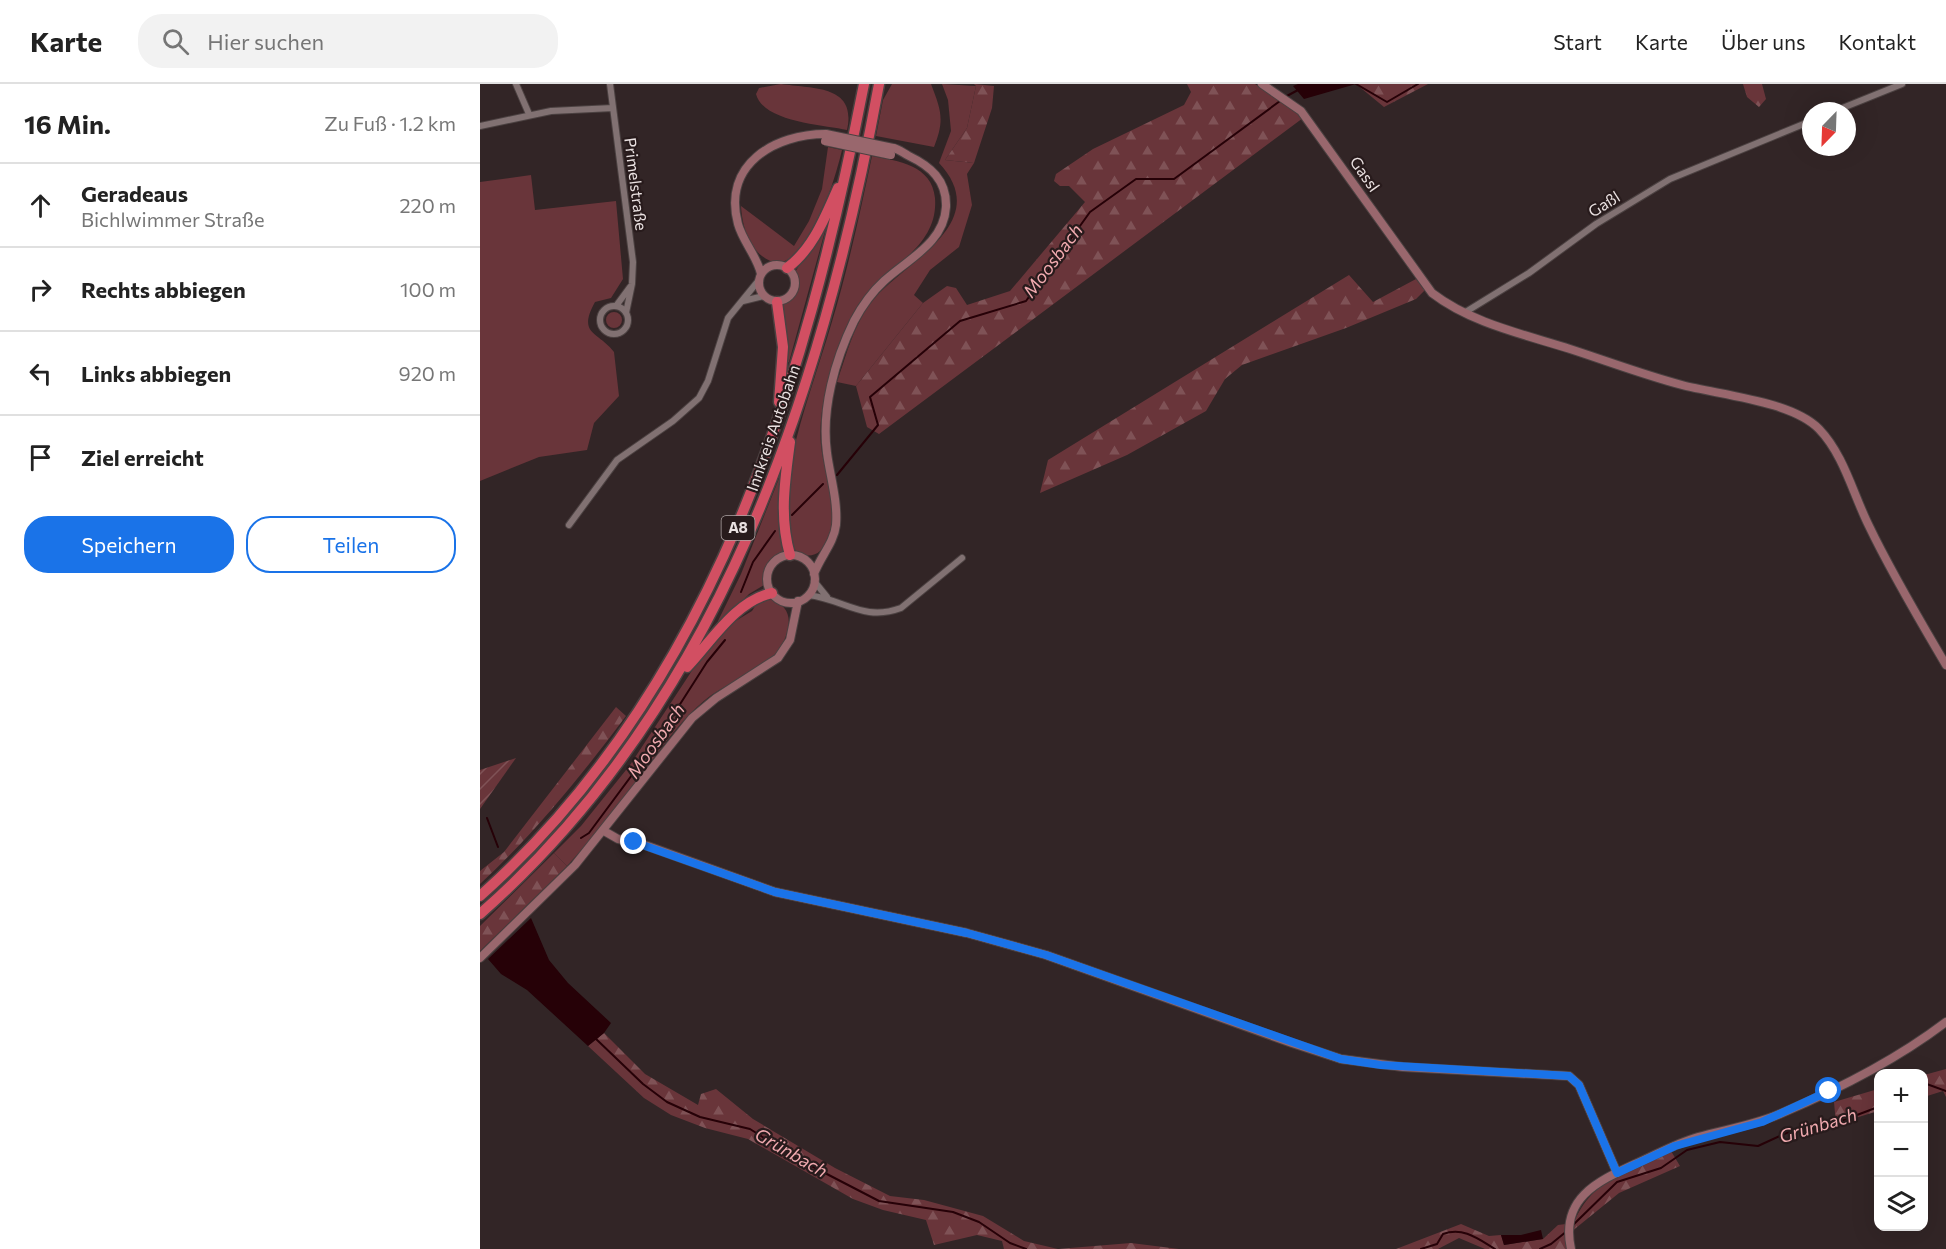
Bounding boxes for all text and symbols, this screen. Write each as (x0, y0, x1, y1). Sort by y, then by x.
search box (138, 14, 558, 68)
text: Karte (30, 24, 102, 58)
icon: search (159, 25, 192, 58)
text: Hier suchen (207, 28, 324, 55)
text: Start (1553, 29, 1602, 54)
text: Karte (1635, 29, 1688, 54)
text: Über uns (1721, 29, 1805, 54)
text: Kontakt (1838, 29, 1916, 54)
north arrow (1802, 102, 1856, 156)
text: 16 Min. (24, 108, 111, 139)
text: Zu Fuß · 1.2 km (324, 111, 456, 135)
street label: Primelstraße (621, 136, 652, 232)
street label: Gassl (1347, 152, 1384, 195)
text: Geradeaus (81, 180, 188, 207)
street label: Gaßl (1584, 187, 1623, 221)
icon: ahead (24, 189, 57, 222)
text: 220 m (400, 193, 456, 217)
text: Bichlwimmer Straße (81, 207, 265, 231)
water label: Moosbach (1018, 219, 1087, 301)
icon: right (24, 273, 57, 306)
text: Rechts abbiegen (81, 276, 246, 303)
text: 100 m (400, 277, 456, 301)
icon: left (24, 357, 57, 390)
text: Links abbiegen (81, 360, 231, 387)
text: 920 m (399, 361, 456, 385)
street label: Innkreis Autobahn (742, 362, 803, 494)
icon: arrive (24, 441, 57, 474)
text: Ziel erreicht (81, 444, 204, 471)
button: Speichern (24, 516, 234, 573)
button: Teilen (246, 516, 456, 573)
road number: A8 (722, 516, 754, 540)
water label: Moosbach (622, 699, 689, 782)
route end (620, 828, 646, 854)
map controls (1874, 1069, 1928, 1231)
button: + (1874, 1069, 1928, 1123)
route start (1815, 1077, 1841, 1103)
water label: Grünbach (1776, 1103, 1859, 1147)
water label: Grünbach (751, 1123, 832, 1182)
button: − (1874, 1123, 1928, 1177)
button: layers (1874, 1177, 1928, 1231)

